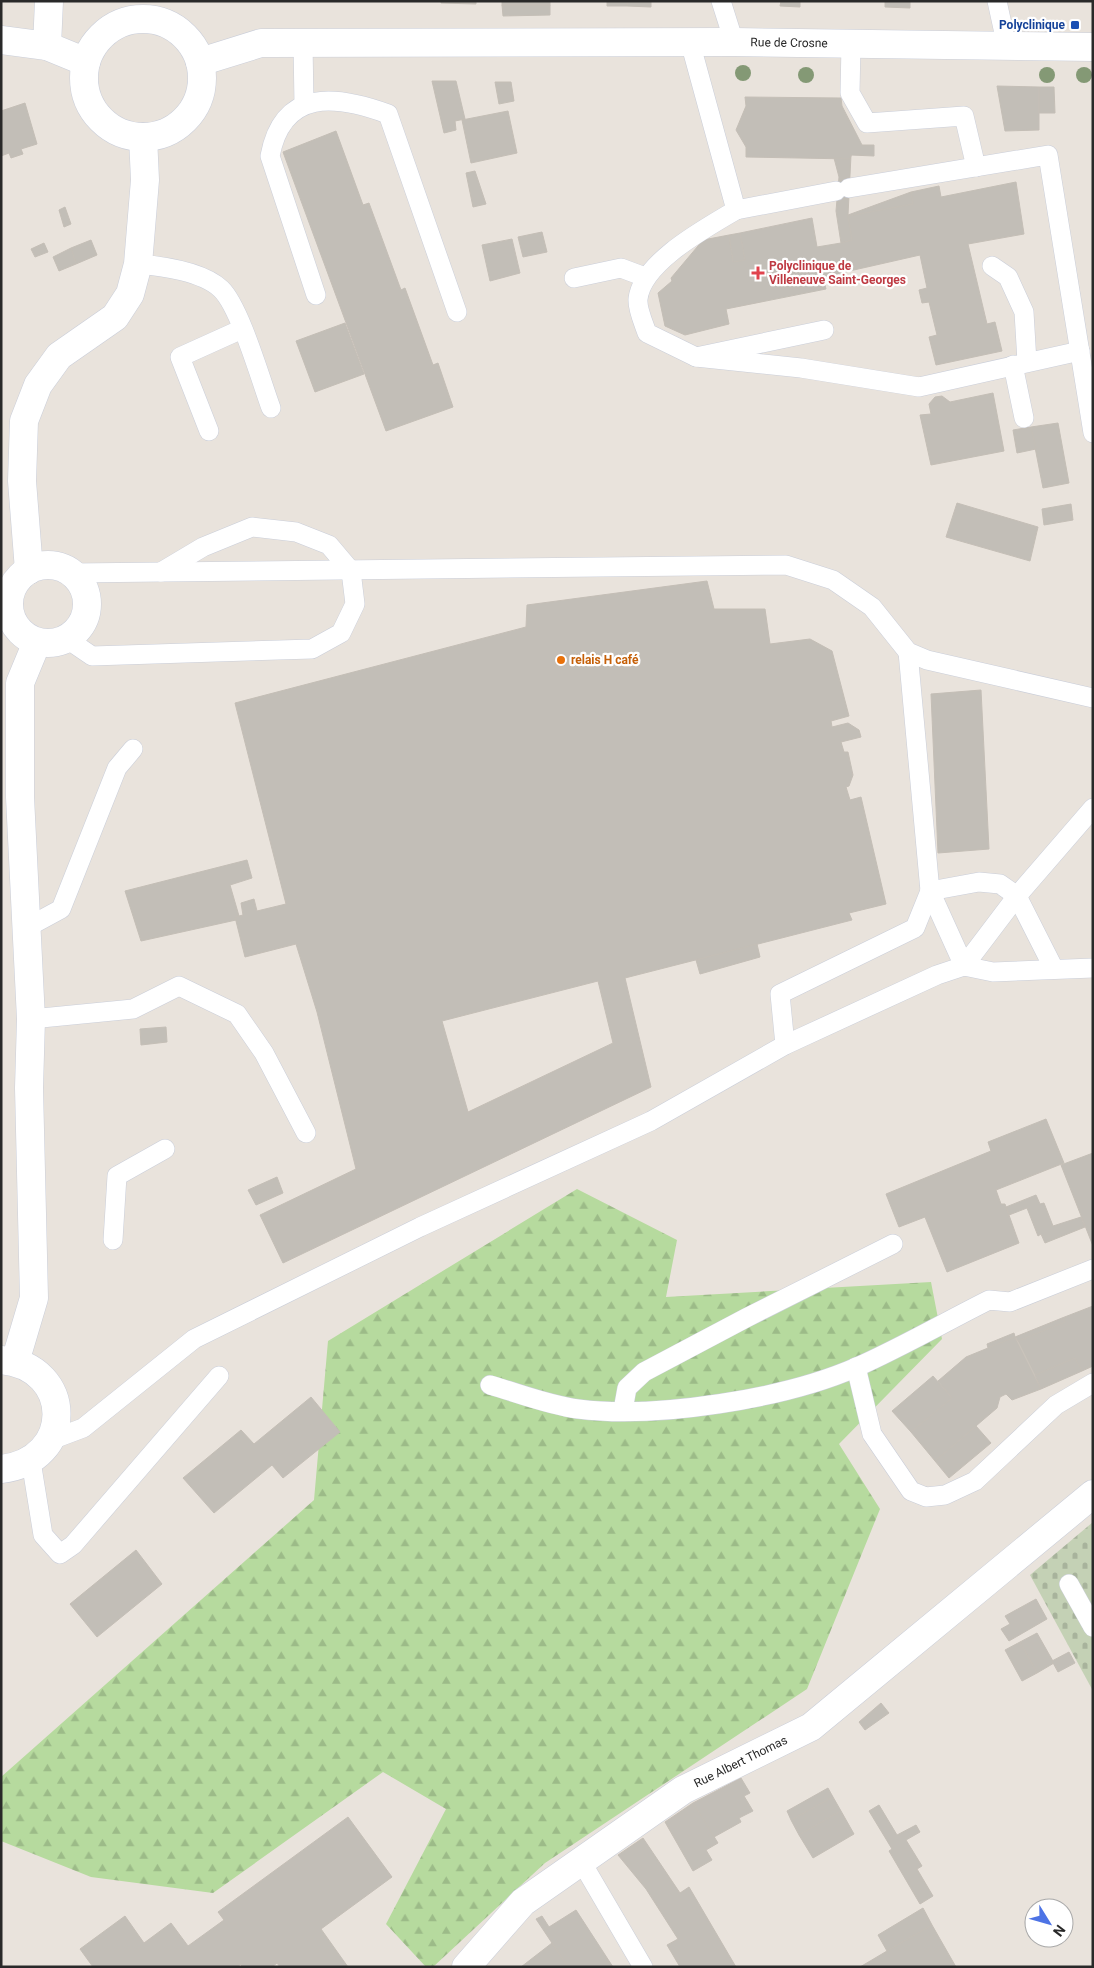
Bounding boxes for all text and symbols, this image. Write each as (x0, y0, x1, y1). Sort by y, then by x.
place label: Polyclinique (999, 18, 1066, 32)
marker: Polyclinique (1069, 19, 1081, 31)
street label: Rue de Crosne (750, 35, 828, 50)
place label: Polyclinique de Villeneuve Saint-Georges (769, 259, 906, 287)
marker: Polyclinique de Villeneuve Saint-Georges (751, 266, 765, 280)
place label: relais H café (571, 653, 639, 667)
marker: relais H café (555, 654, 567, 666)
street label: Rue Albert Thomas (692, 1733, 790, 1790)
north arrow (1024, 1898, 1074, 1948)
text: N (1050, 1922, 1069, 1940)

